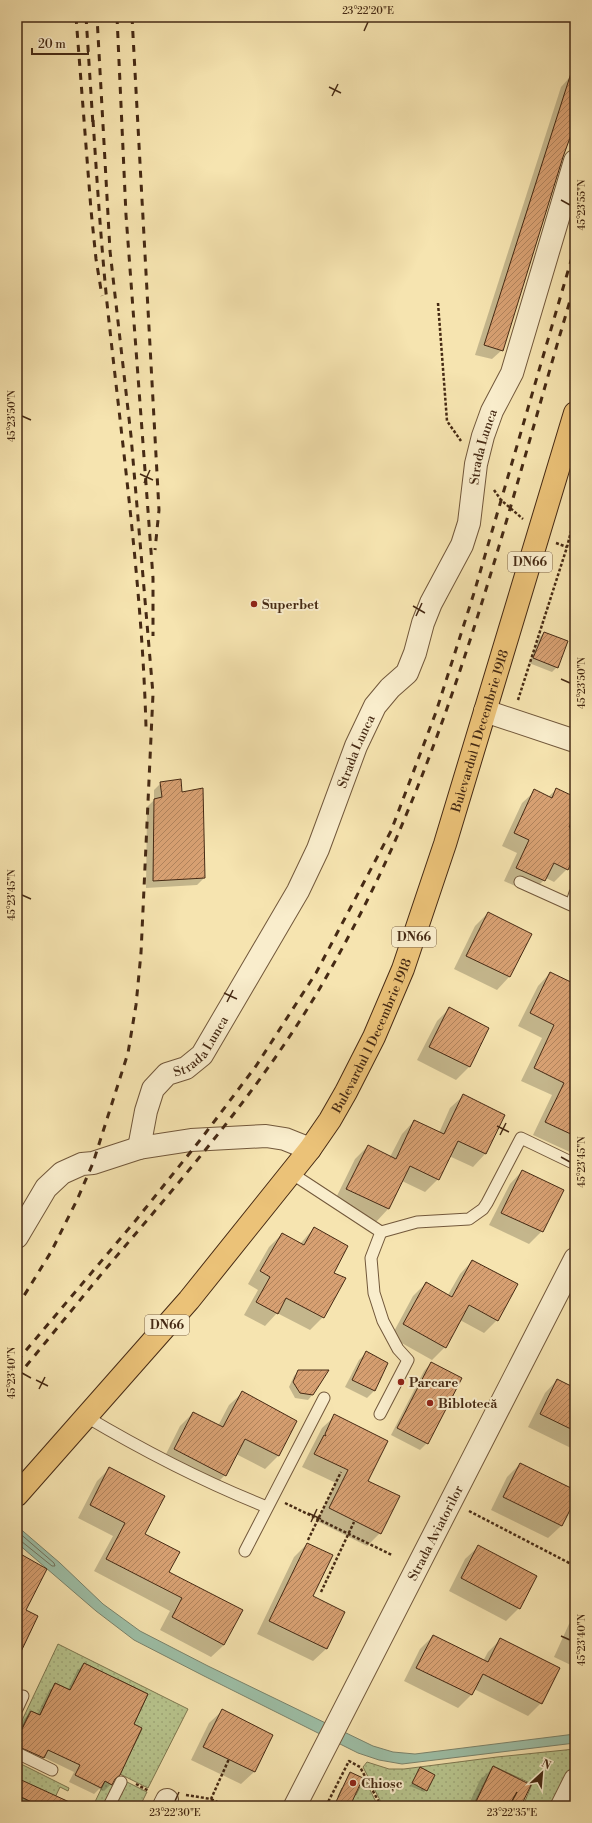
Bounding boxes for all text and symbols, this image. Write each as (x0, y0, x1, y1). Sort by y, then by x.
text: 23°22'20"E (342, 5, 394, 17)
scale bar (32, 30, 88, 56)
text: 20 m (38, 37, 66, 52)
text: 45°23'55"N (576, 179, 588, 230)
text: 45°23'50"N (6, 389, 18, 442)
street label: Strada Lunca (467, 407, 501, 486)
road number: DN66 (508, 552, 552, 572)
place label: Superbet (262, 597, 319, 613)
marker: Superbet (249, 599, 259, 609)
street label: Bulevardul 1 Decembrie 1918 (448, 648, 512, 815)
text: 45°23'50"N (576, 656, 588, 709)
street label: Strada Lunca (334, 712, 379, 790)
text: 45°23'45"N (6, 869, 18, 921)
road number: DN66 (392, 927, 436, 947)
street label: Bulevardul 1 Decembrie 1918 (328, 956, 415, 1117)
street label: Strada Lunca (172, 1013, 232, 1080)
text: 45°23'45"N (576, 1136, 588, 1188)
road number: DN66 (145, 1315, 189, 1335)
text: 45°23'40"N (6, 1346, 18, 1399)
place label: Parcare (409, 1375, 458, 1391)
marker: Parcare (396, 1377, 406, 1387)
place label: Biblotecă (438, 1396, 498, 1412)
marker: Biblotecă (425, 1398, 435, 1408)
street label: Strada Aviatorilor (405, 1482, 467, 1584)
text: 45°23'40"N (576, 1613, 588, 1666)
north arrow (522, 1753, 562, 1793)
text: N (539, 1757, 553, 1773)
place label: Chioșc (361, 1776, 403, 1793)
marker: Chioșc (348, 1778, 358, 1788)
text: 23°22'30"E (149, 1807, 201, 1819)
text: 23°22'35"E (487, 1807, 537, 1819)

